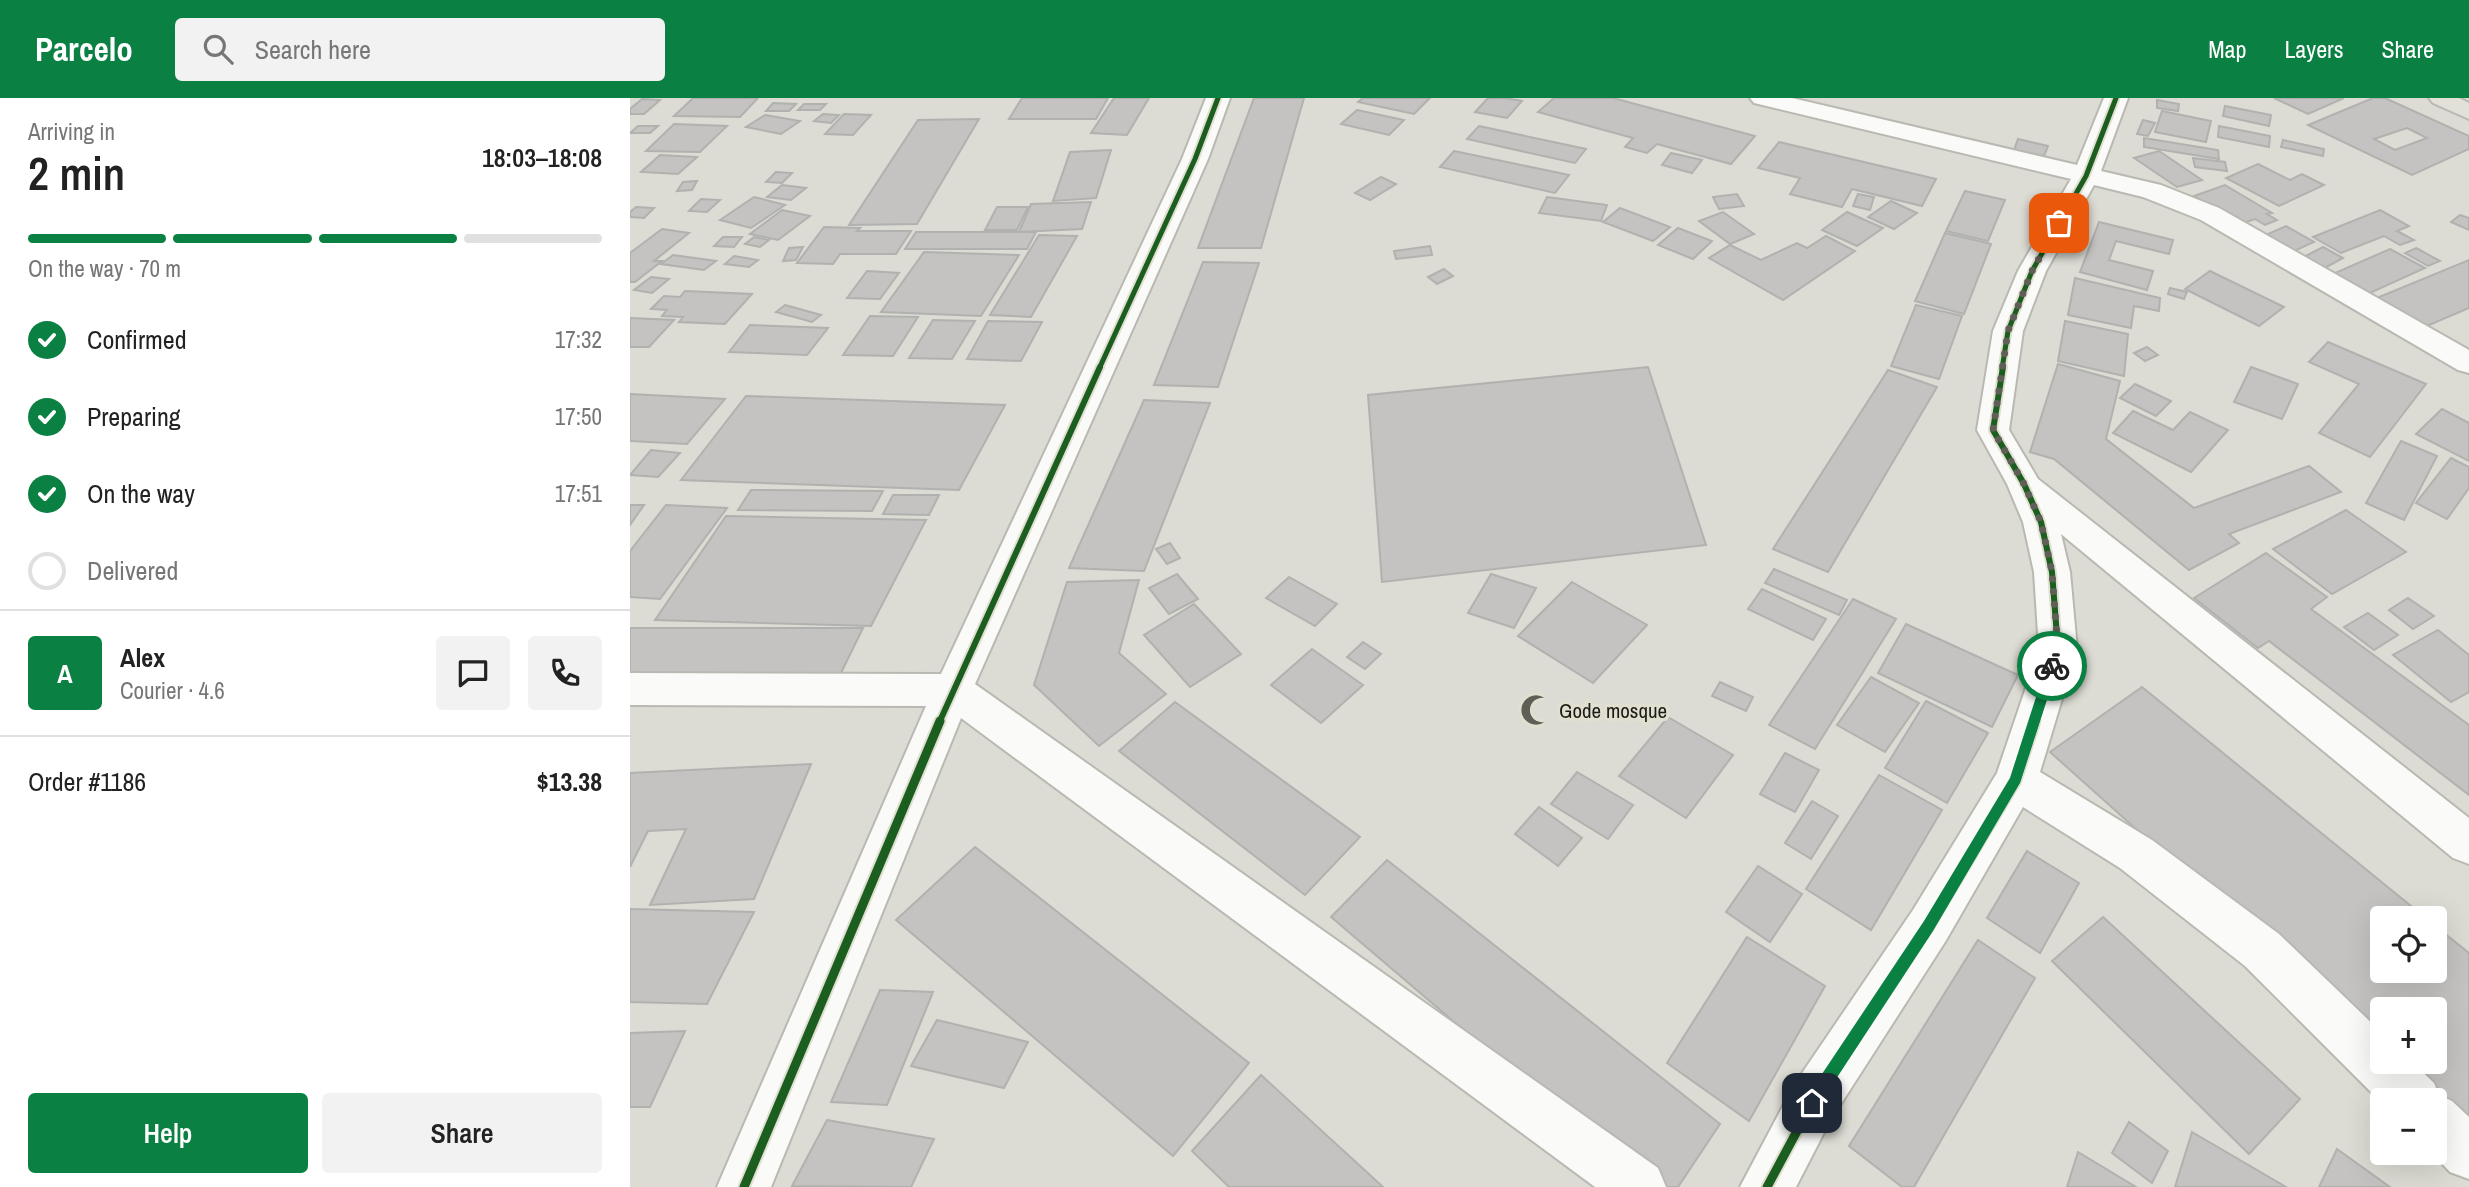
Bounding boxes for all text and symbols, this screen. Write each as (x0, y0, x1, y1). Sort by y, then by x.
search box (175, 18, 665, 81)
text: Parcelo (35, 27, 133, 71)
icon: search (199, 30, 237, 68)
text: Search here (255, 32, 371, 67)
text: Map (2208, 33, 2246, 65)
text: Layers (2284, 33, 2343, 65)
text: Share (2381, 33, 2434, 65)
text: Arriving in (28, 116, 115, 147)
text: 18:03–18:08 (482, 140, 602, 175)
text: 2 min (28, 142, 125, 204)
pin (2029, 193, 2089, 253)
icon: bag (2040, 204, 2078, 242)
text: On the way · 70 m (28, 253, 181, 284)
icon: check (28, 321, 66, 359)
text: Confirmed (87, 322, 187, 357)
text: 17:32 (555, 324, 602, 355)
icon: check (28, 398, 66, 436)
text: Preparing (87, 399, 181, 434)
text: 17:50 (555, 401, 602, 432)
icon: check (28, 475, 66, 513)
text: On the way (87, 476, 195, 511)
text: 17:51 (555, 478, 602, 509)
text: Delivered (87, 553, 178, 588)
courier (2017, 631, 2087, 701)
button: chat (436, 636, 510, 710)
button: phone (528, 636, 602, 710)
text: Alex (120, 640, 165, 675)
icon: bike (2033, 647, 2071, 685)
text: A (57, 656, 73, 691)
text: Courier · 4.6 (120, 675, 225, 706)
mosque icon: Gode mosque (1519, 693, 1553, 727)
place label: Gode mosque (1559, 696, 1667, 725)
text: Order #1186 (28, 764, 146, 799)
text: $13.38 (537, 764, 602, 799)
map controls (2370, 906, 2447, 1165)
button: locate (2370, 906, 2447, 983)
button: + (2370, 997, 2447, 1074)
pin (1782, 1073, 1842, 1133)
icon: home (1793, 1084, 1831, 1122)
button: − (2370, 1088, 2447, 1165)
button: Help (28, 1093, 308, 1173)
button: Share (322, 1093, 602, 1173)

